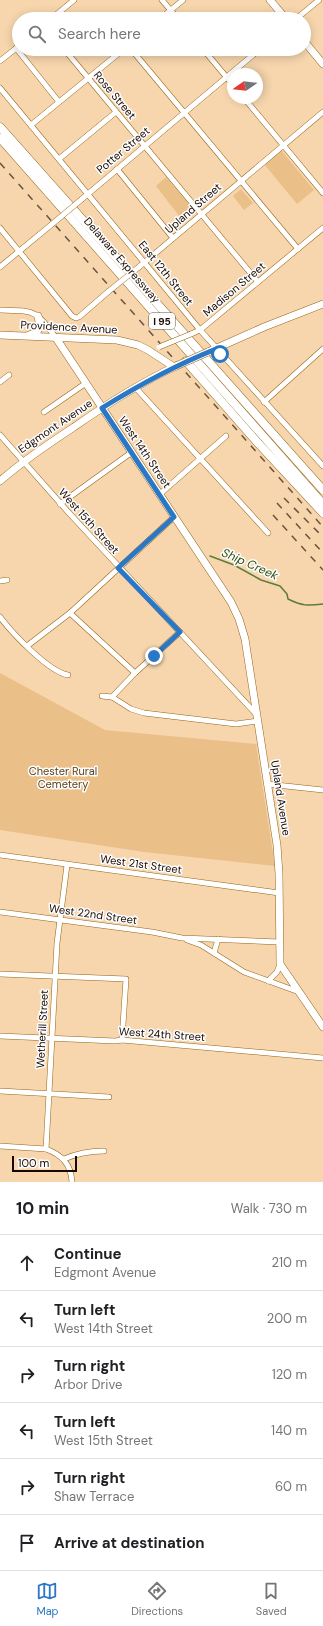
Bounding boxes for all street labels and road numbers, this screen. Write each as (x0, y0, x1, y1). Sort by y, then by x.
street label: Rose Street (91, 68, 139, 122)
street label: Potter Street (94, 124, 152, 176)
street label: Upland Street (162, 180, 224, 236)
street label: Delaware Expressway (81, 214, 163, 306)
street label: East 12th Street (136, 238, 196, 308)
street label: Madison Street (200, 259, 268, 319)
road number: I 95 (149, 313, 175, 329)
street label: Providence Avenue (20, 317, 118, 337)
street label: Edgmont Avenue (15, 396, 95, 456)
street label: West 14th Street (116, 413, 174, 491)
street label: West 15th Street (56, 485, 122, 557)
street label: Upland Avenue (268, 759, 294, 837)
street label: West 21st Street (99, 851, 183, 877)
street label: West 22nd Street (48, 901, 138, 927)
street label: Wetherill Street (33, 989, 51, 1069)
street label: West 24th Street (118, 1024, 206, 1044)

